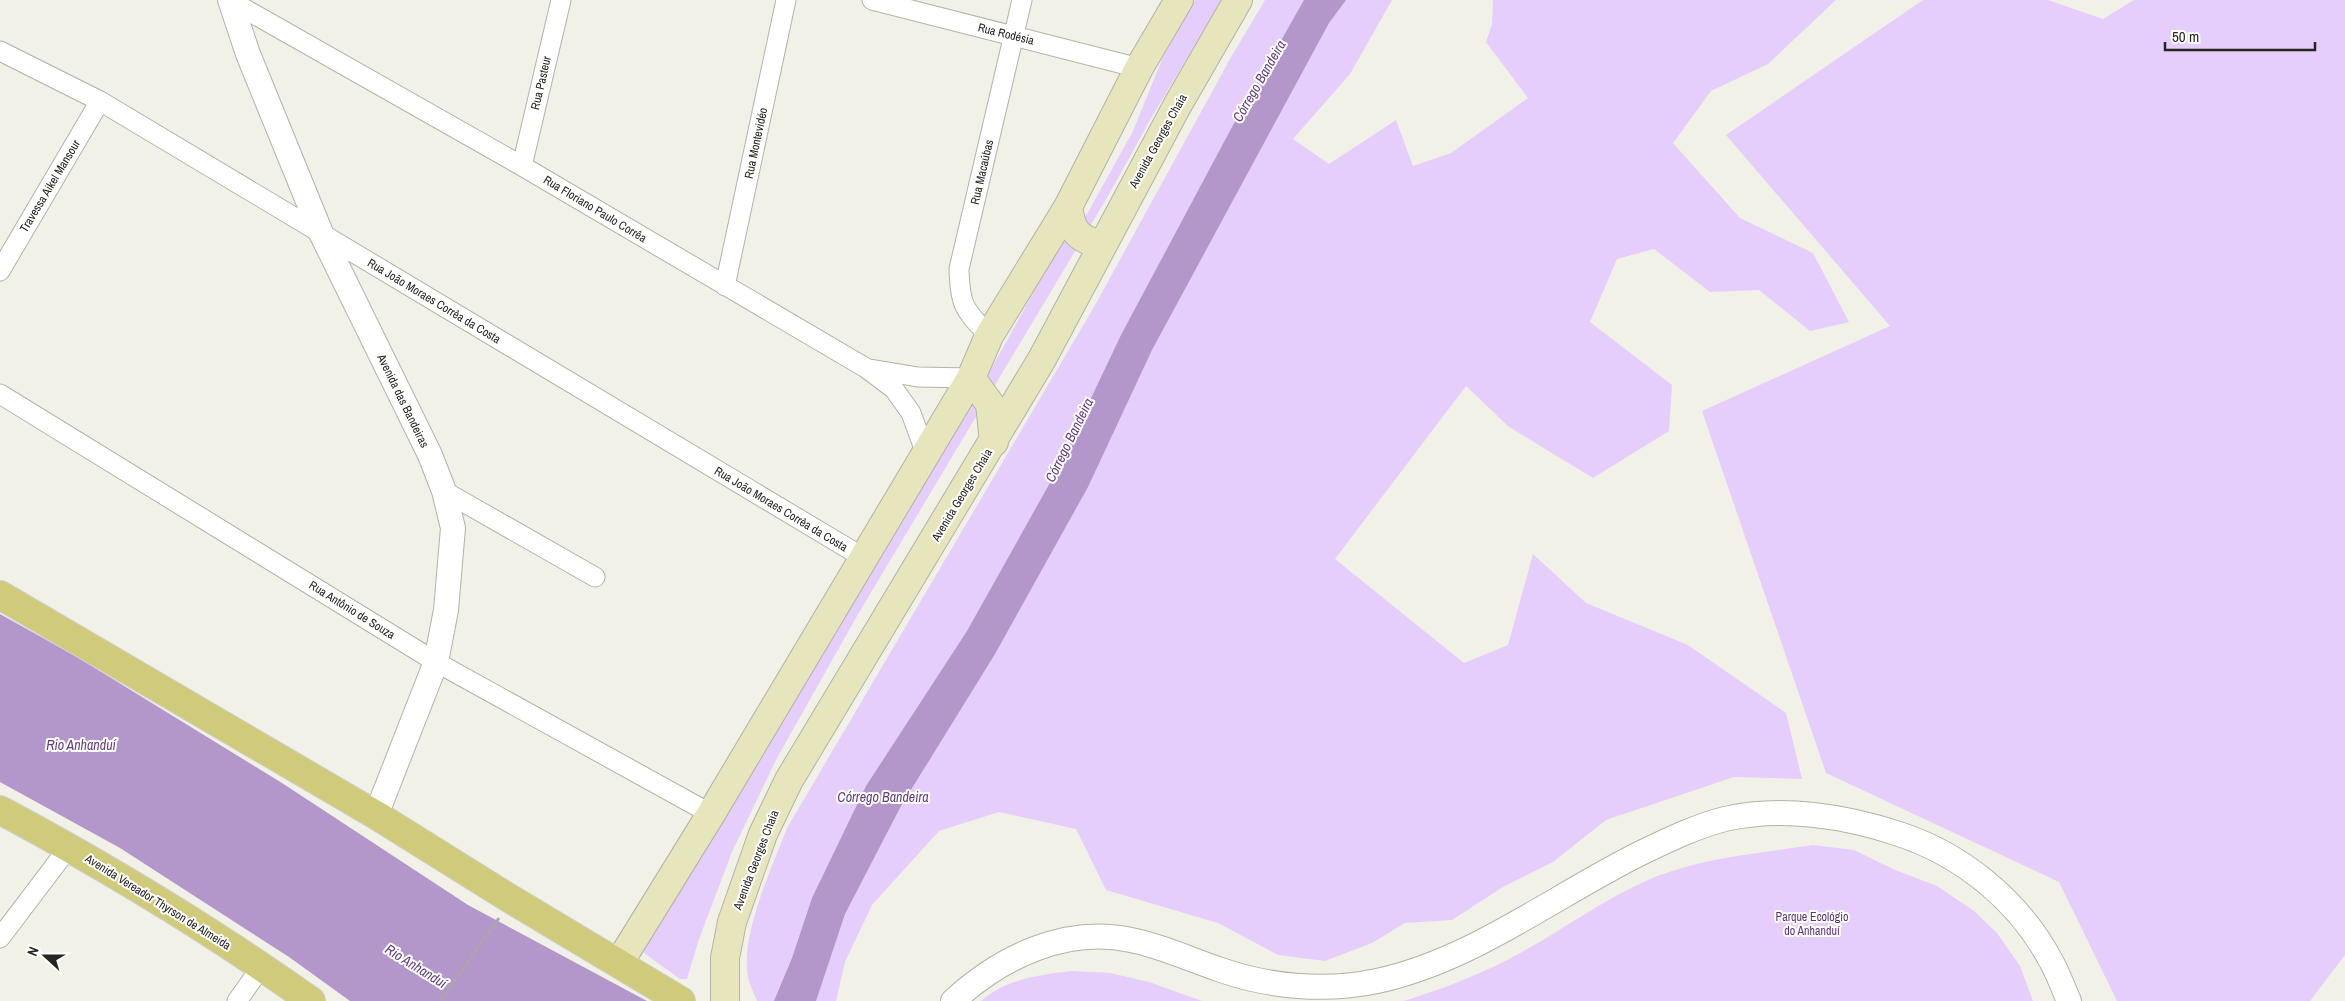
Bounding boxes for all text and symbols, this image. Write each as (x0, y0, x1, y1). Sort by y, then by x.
street label: Rua Rodésia (976, 19, 1036, 49)
scale bar (2165, 20, 2315, 52)
text: 50 m (2172, 26, 2199, 47)
water label: Córrego Bandeira (1228, 37, 1290, 125)
street label: Rua Pasteur (527, 54, 555, 111)
street label: Avenida Georges Chaia (1125, 91, 1191, 192)
street label: Rua Montevidéo (741, 106, 771, 180)
street label: Travessa Aikel Mansour (16, 136, 84, 235)
street label: Rua Macaúbas (967, 138, 997, 206)
street label: Rua Floriano Paulo Corrêa (540, 172, 650, 246)
street label: Rua João Moraes Corrêa da Costa (364, 255, 504, 347)
street label: Avenida das Bandeiras (373, 351, 433, 450)
water label: Córrego Bandeira (1041, 395, 1097, 485)
street label: Avenida Georges Chaia (927, 445, 996, 545)
street label: Rua João Moraes Corrêa da Costa (711, 463, 851, 555)
street label: Rua Antônio de Souza (306, 577, 398, 643)
water label: Rio Anhanduí (46, 736, 118, 754)
water label: Córrego Bandeira (837, 788, 929, 806)
street label: Avenida Georges Chaia (729, 807, 783, 913)
street label: Avenida Vereador Thyrson de Almeida (81, 850, 234, 954)
park label: Parque Ecológio do Anhanduí (1776, 909, 1848, 939)
north arrow (20, 931, 70, 981)
water label: Rio Anhanduí (382, 940, 452, 993)
text: N (23, 944, 43, 958)

